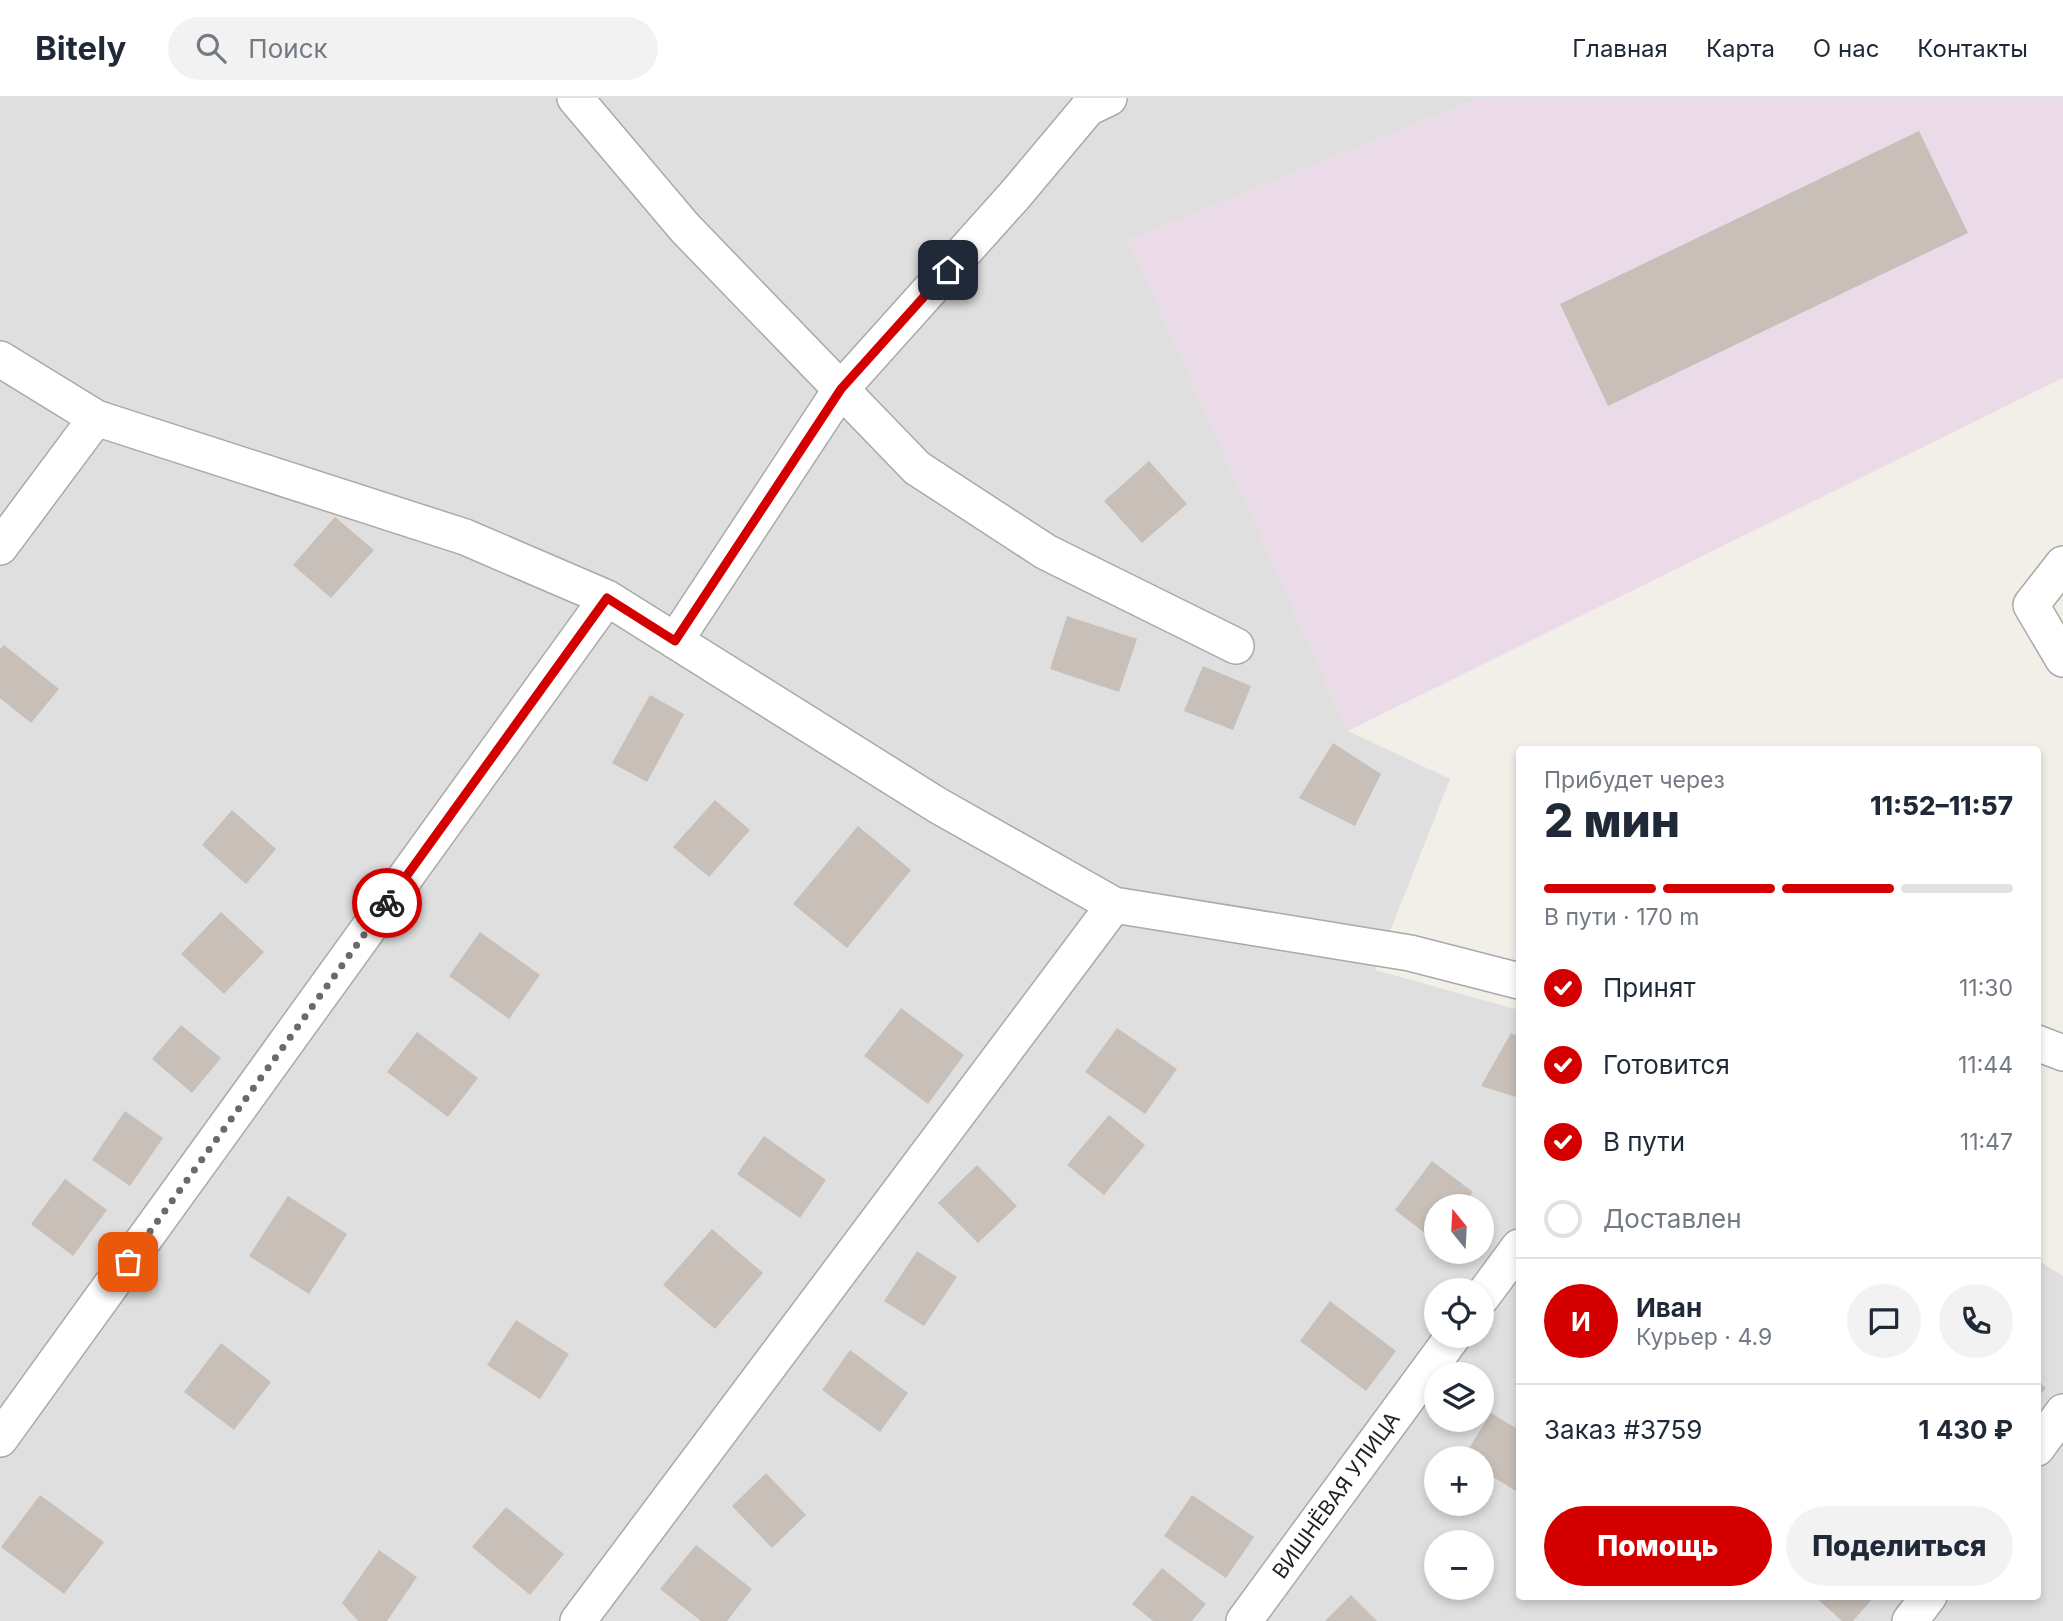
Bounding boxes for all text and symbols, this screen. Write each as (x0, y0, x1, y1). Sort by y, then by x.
search box (168, 17, 658, 80)
text: Bitely (35, 28, 126, 68)
icon: search (192, 29, 230, 67)
text: Поиск (248, 33, 328, 64)
text: Главная (1572, 34, 1668, 63)
text: Карта (1706, 34, 1775, 63)
text: О нас (1813, 34, 1879, 63)
text: Контакты (1917, 34, 2028, 63)
pin (918, 240, 978, 300)
icon: home (929, 251, 967, 289)
text: Прибудет через (1544, 766, 1725, 794)
text: 11:52–11:57 (1870, 790, 2013, 821)
text: 2 мин (1544, 792, 1680, 848)
courier (352, 868, 422, 938)
icon: bike (368, 884, 406, 922)
text: В пути · 170 m (1544, 903, 1699, 931)
icon: check (1544, 969, 1582, 1007)
text: Принят (1603, 972, 1696, 1003)
text: 11:30 (1959, 974, 2013, 1002)
icon: check (1544, 1046, 1582, 1084)
text: Готовится (1603, 1049, 1730, 1080)
text: 11:44 (1958, 1051, 2013, 1079)
icon: check (1544, 1123, 1582, 1161)
text: В пути (1603, 1126, 1685, 1157)
text: 11:47 (1960, 1128, 2013, 1156)
north arrow (1424, 1194, 1494, 1264)
map controls (1424, 1194, 1494, 1600)
text: Доставлен (1603, 1203, 1742, 1234)
pin (98, 1232, 158, 1292)
icon: bag (109, 1243, 147, 1281)
button: locate (1424, 1278, 1494, 1348)
button: chat (1847, 1284, 1921, 1358)
button: phone (1939, 1284, 2013, 1358)
text: Иван (1636, 1292, 1702, 1323)
text: И (1571, 1306, 1591, 1337)
text: Курьер · 4.9 (1636, 1323, 1772, 1351)
button: layers (1424, 1362, 1494, 1432)
street label: ВИШНЁВАЯ УЛИЦА (1266, 1406, 1405, 1583)
text: Заказ #3759 (1544, 1414, 1702, 1445)
text: 1 430 ₽ (1918, 1414, 2013, 1445)
button: + (1424, 1446, 1494, 1516)
button: Помощь (1544, 1506, 1772, 1586)
button: Поделиться (1786, 1506, 2013, 1586)
button: − (1424, 1530, 1494, 1600)

